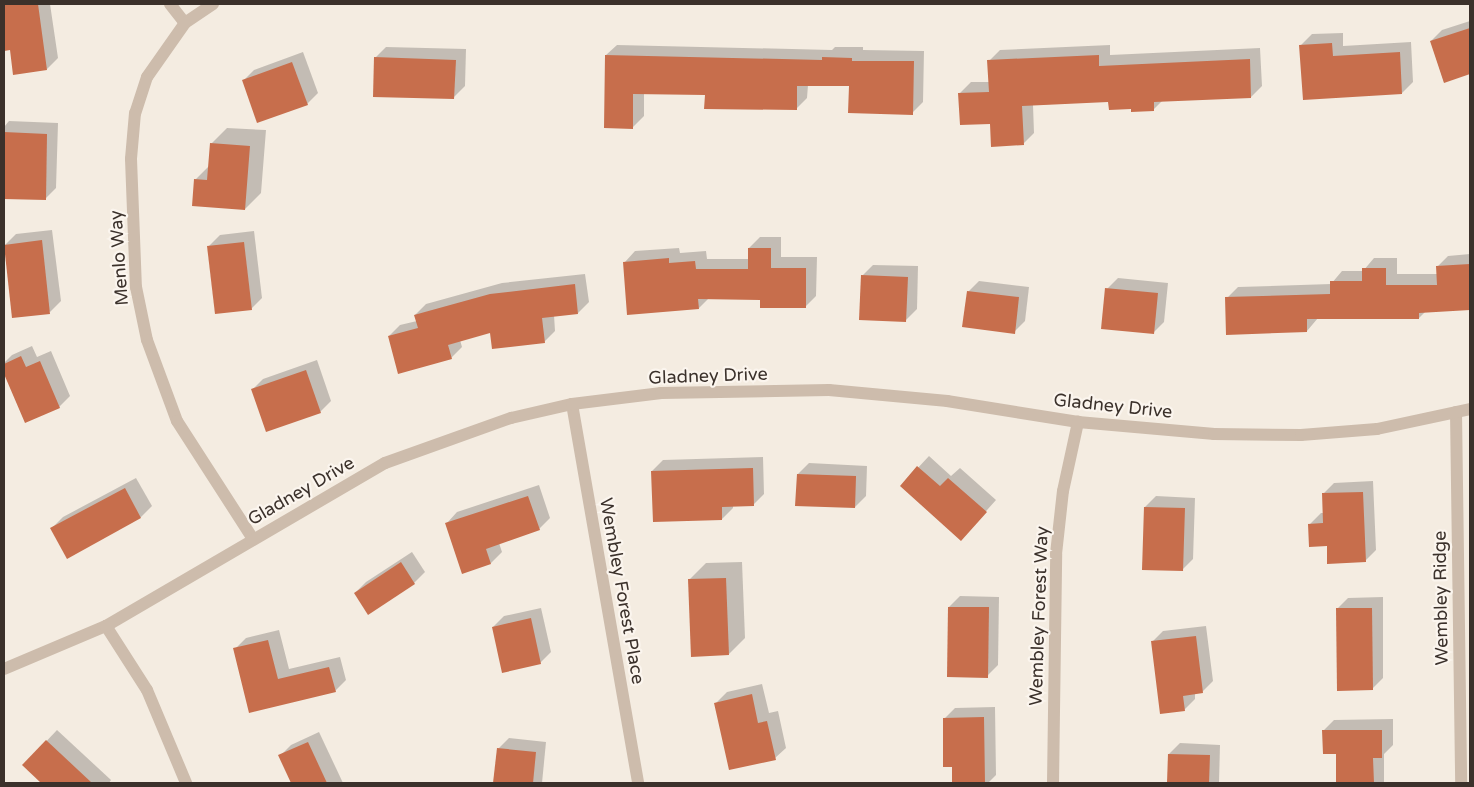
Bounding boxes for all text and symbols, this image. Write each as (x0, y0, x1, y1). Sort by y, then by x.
street label: Menlo Way (105, 210, 133, 306)
street label: Gladney Drive (648, 363, 768, 389)
street label: Gladney Drive (1053, 389, 1173, 423)
street label: Gladney Drive (244, 452, 358, 530)
street label: Wembley Forest Place (595, 496, 649, 686)
street label: Wembley Forest Way (1025, 526, 1053, 706)
street label: Wembley Ridge (1429, 531, 1453, 665)

